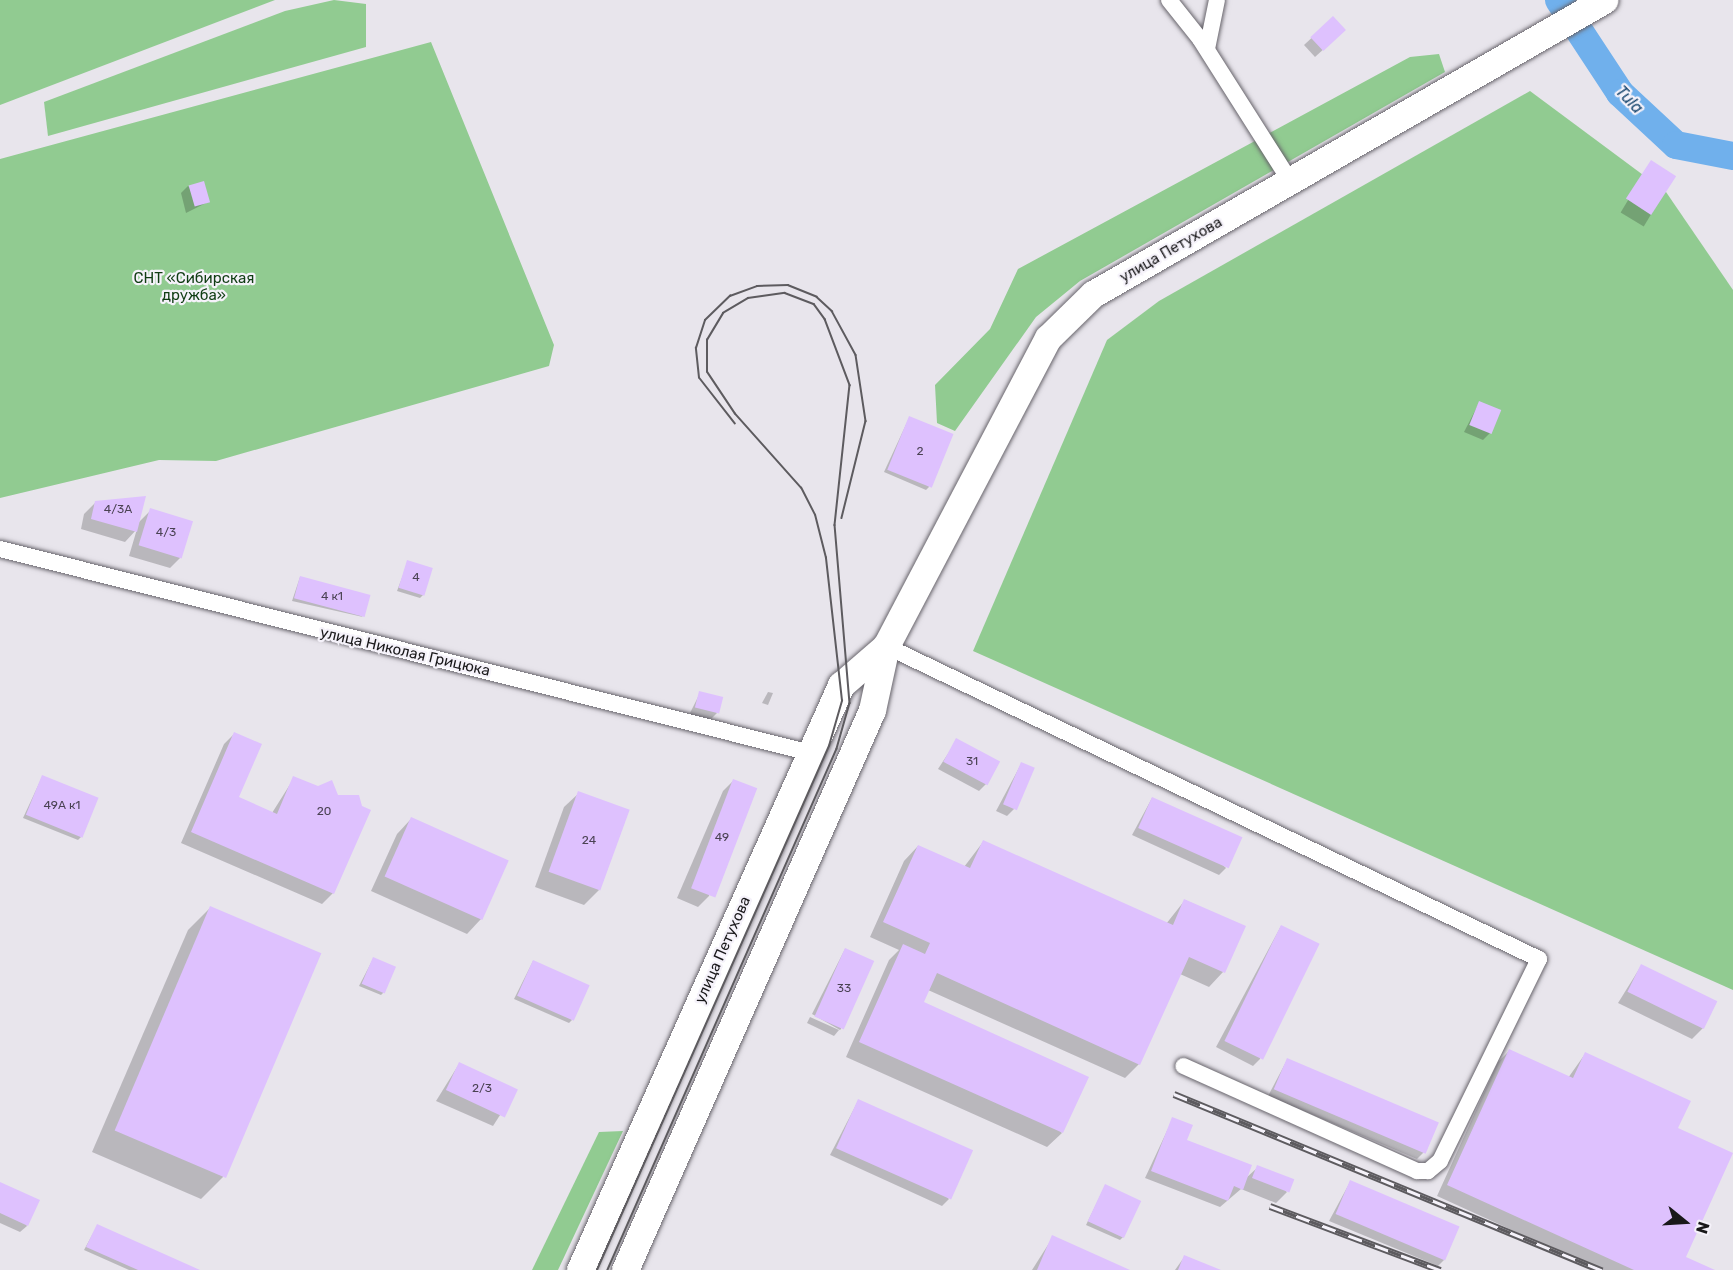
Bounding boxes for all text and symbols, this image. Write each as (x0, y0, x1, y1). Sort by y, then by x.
water label: Tula (1611, 82, 1647, 118)
street label: улица Петухова (1117, 213, 1225, 287)
park label: СНТ «Сибирская дружба» (134, 269, 254, 304)
house number: 2 (916, 445, 924, 459)
house number: 4/3А (104, 503, 132, 517)
house number: 4/3 (156, 526, 176, 540)
house number: 4 (412, 571, 420, 585)
house number: 4 к1 (321, 590, 343, 604)
street label: улица Николая Грицюка (318, 624, 492, 680)
house number: 31 (966, 755, 978, 769)
house number: 49А к1 (43, 799, 81, 813)
house number: 20 (317, 805, 331, 819)
house number: 49 (715, 831, 729, 845)
house number: 24 (582, 834, 596, 848)
street label: улица Петухова (691, 894, 755, 1006)
house number: 33 (837, 982, 851, 996)
house number: 2/3 (472, 1082, 492, 1096)
north arrow (1655, 1192, 1715, 1252)
text: N (1692, 1219, 1713, 1236)

